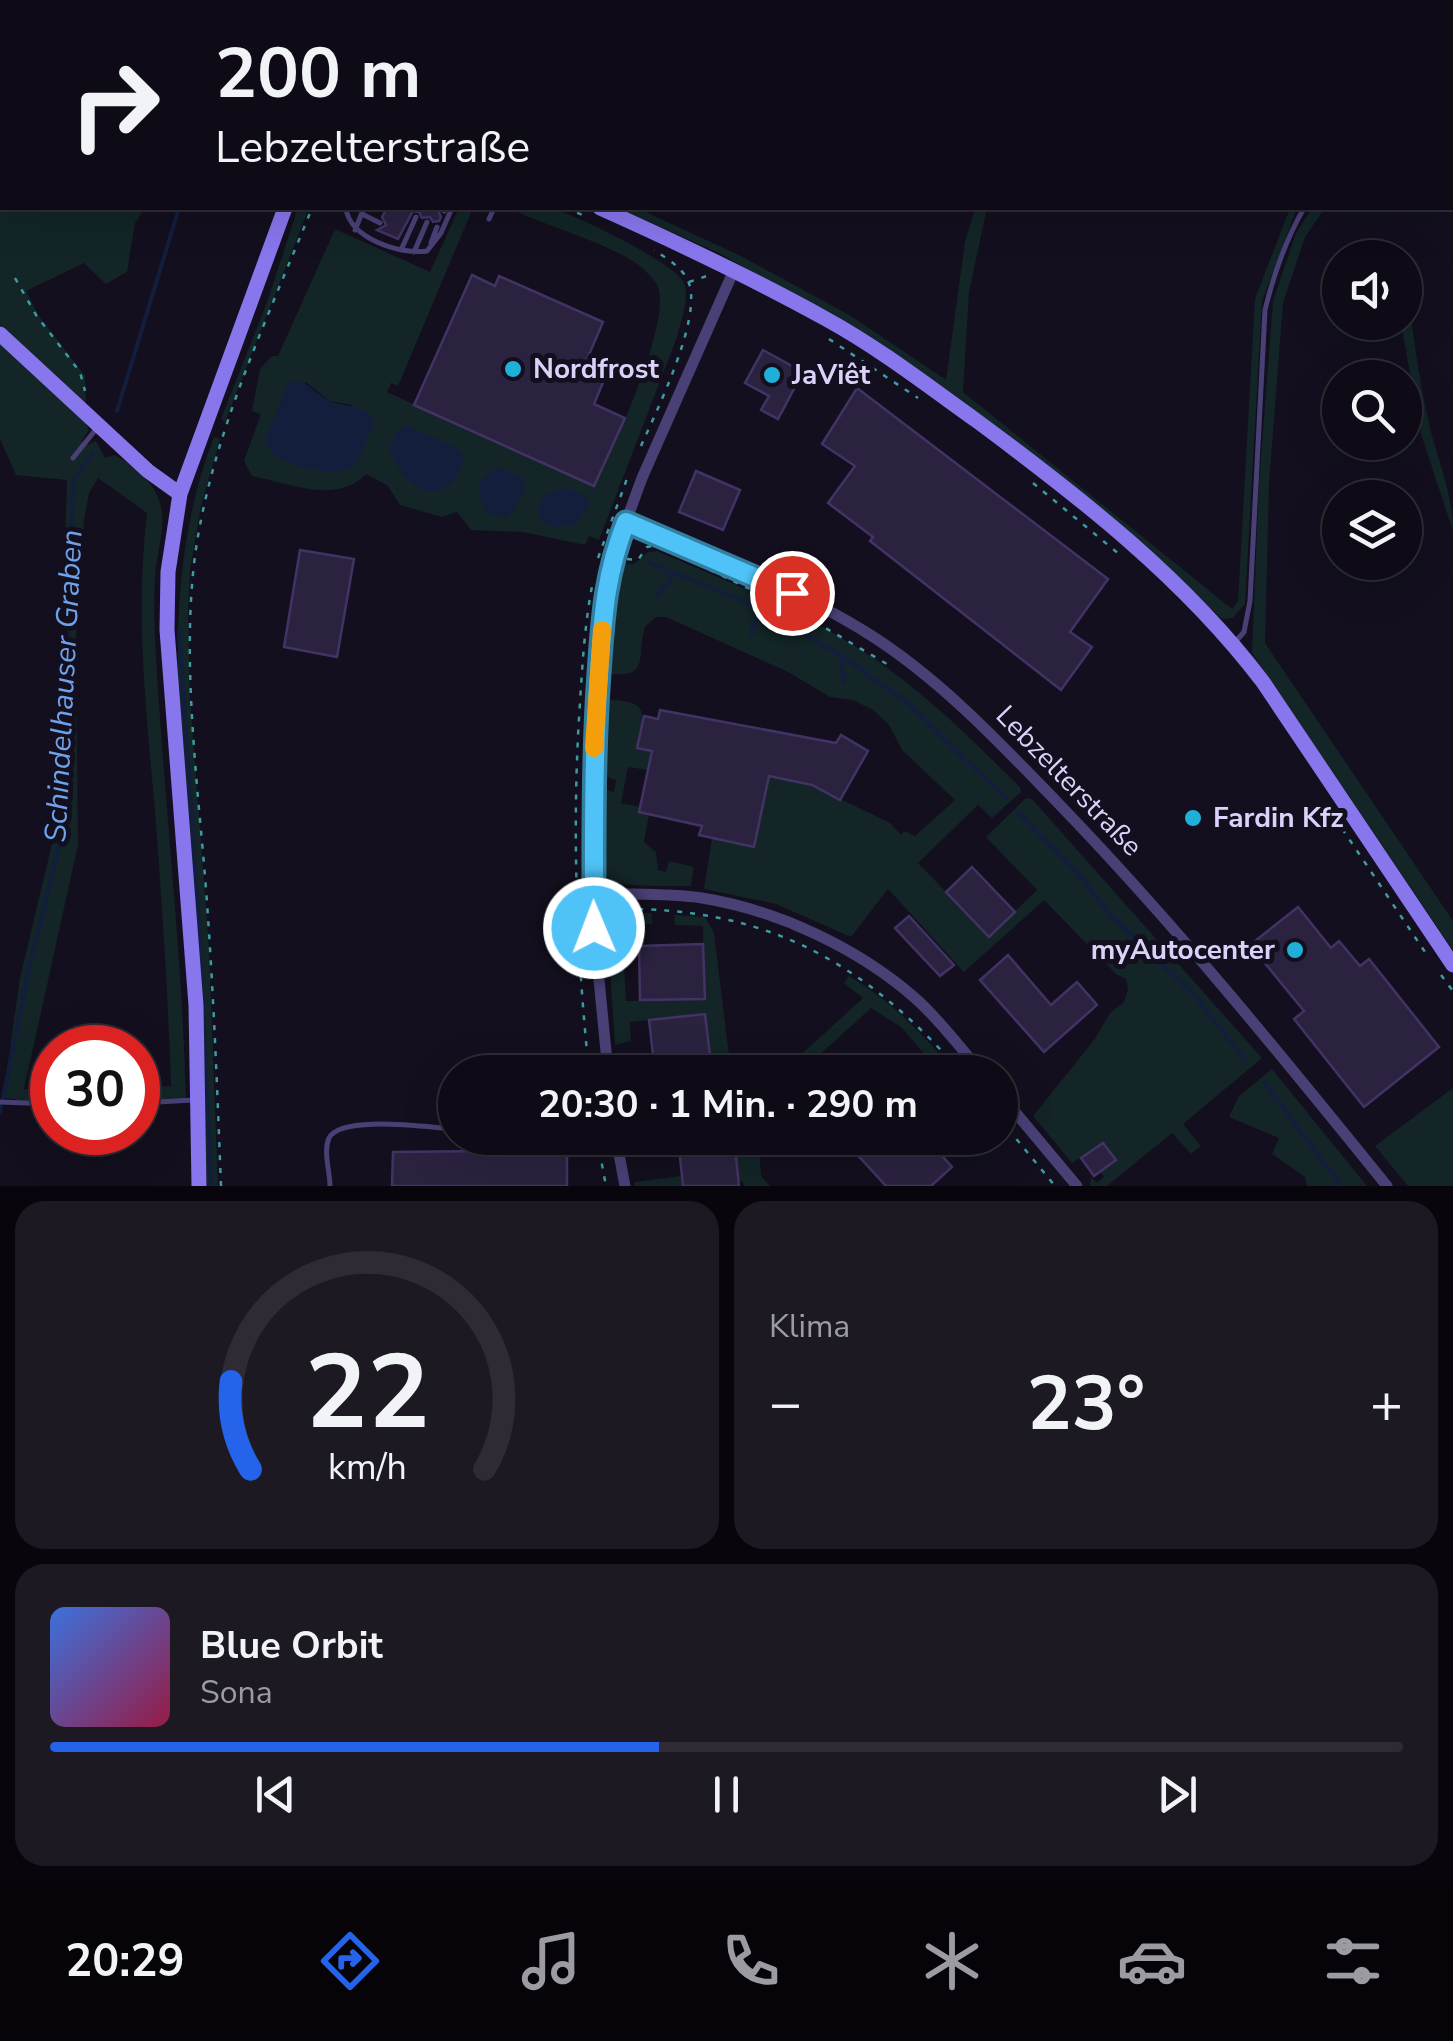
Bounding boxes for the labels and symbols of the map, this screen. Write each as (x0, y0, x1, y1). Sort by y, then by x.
place label: Nordfrost (533, 350, 659, 388)
place label: JaViêt (791, 356, 870, 394)
marker: Nordfrost (502, 358, 524, 380)
marker: JaViêt (761, 364, 783, 386)
water label: Schindelhauser Graben (35, 529, 93, 843)
pin (750, 551, 835, 636)
street label: Lebzelterstraße (987, 697, 1151, 865)
place label: Fardin Kfz (1213, 799, 1344, 837)
marker: Fardin Kfz (1182, 807, 1204, 829)
position arrow (542, 876, 646, 980)
place label: myAutocenter (1091, 931, 1275, 969)
marker: myAutocenter (1284, 939, 1306, 961)
speed limit sign: 30 (30, 1025, 160, 1155)

